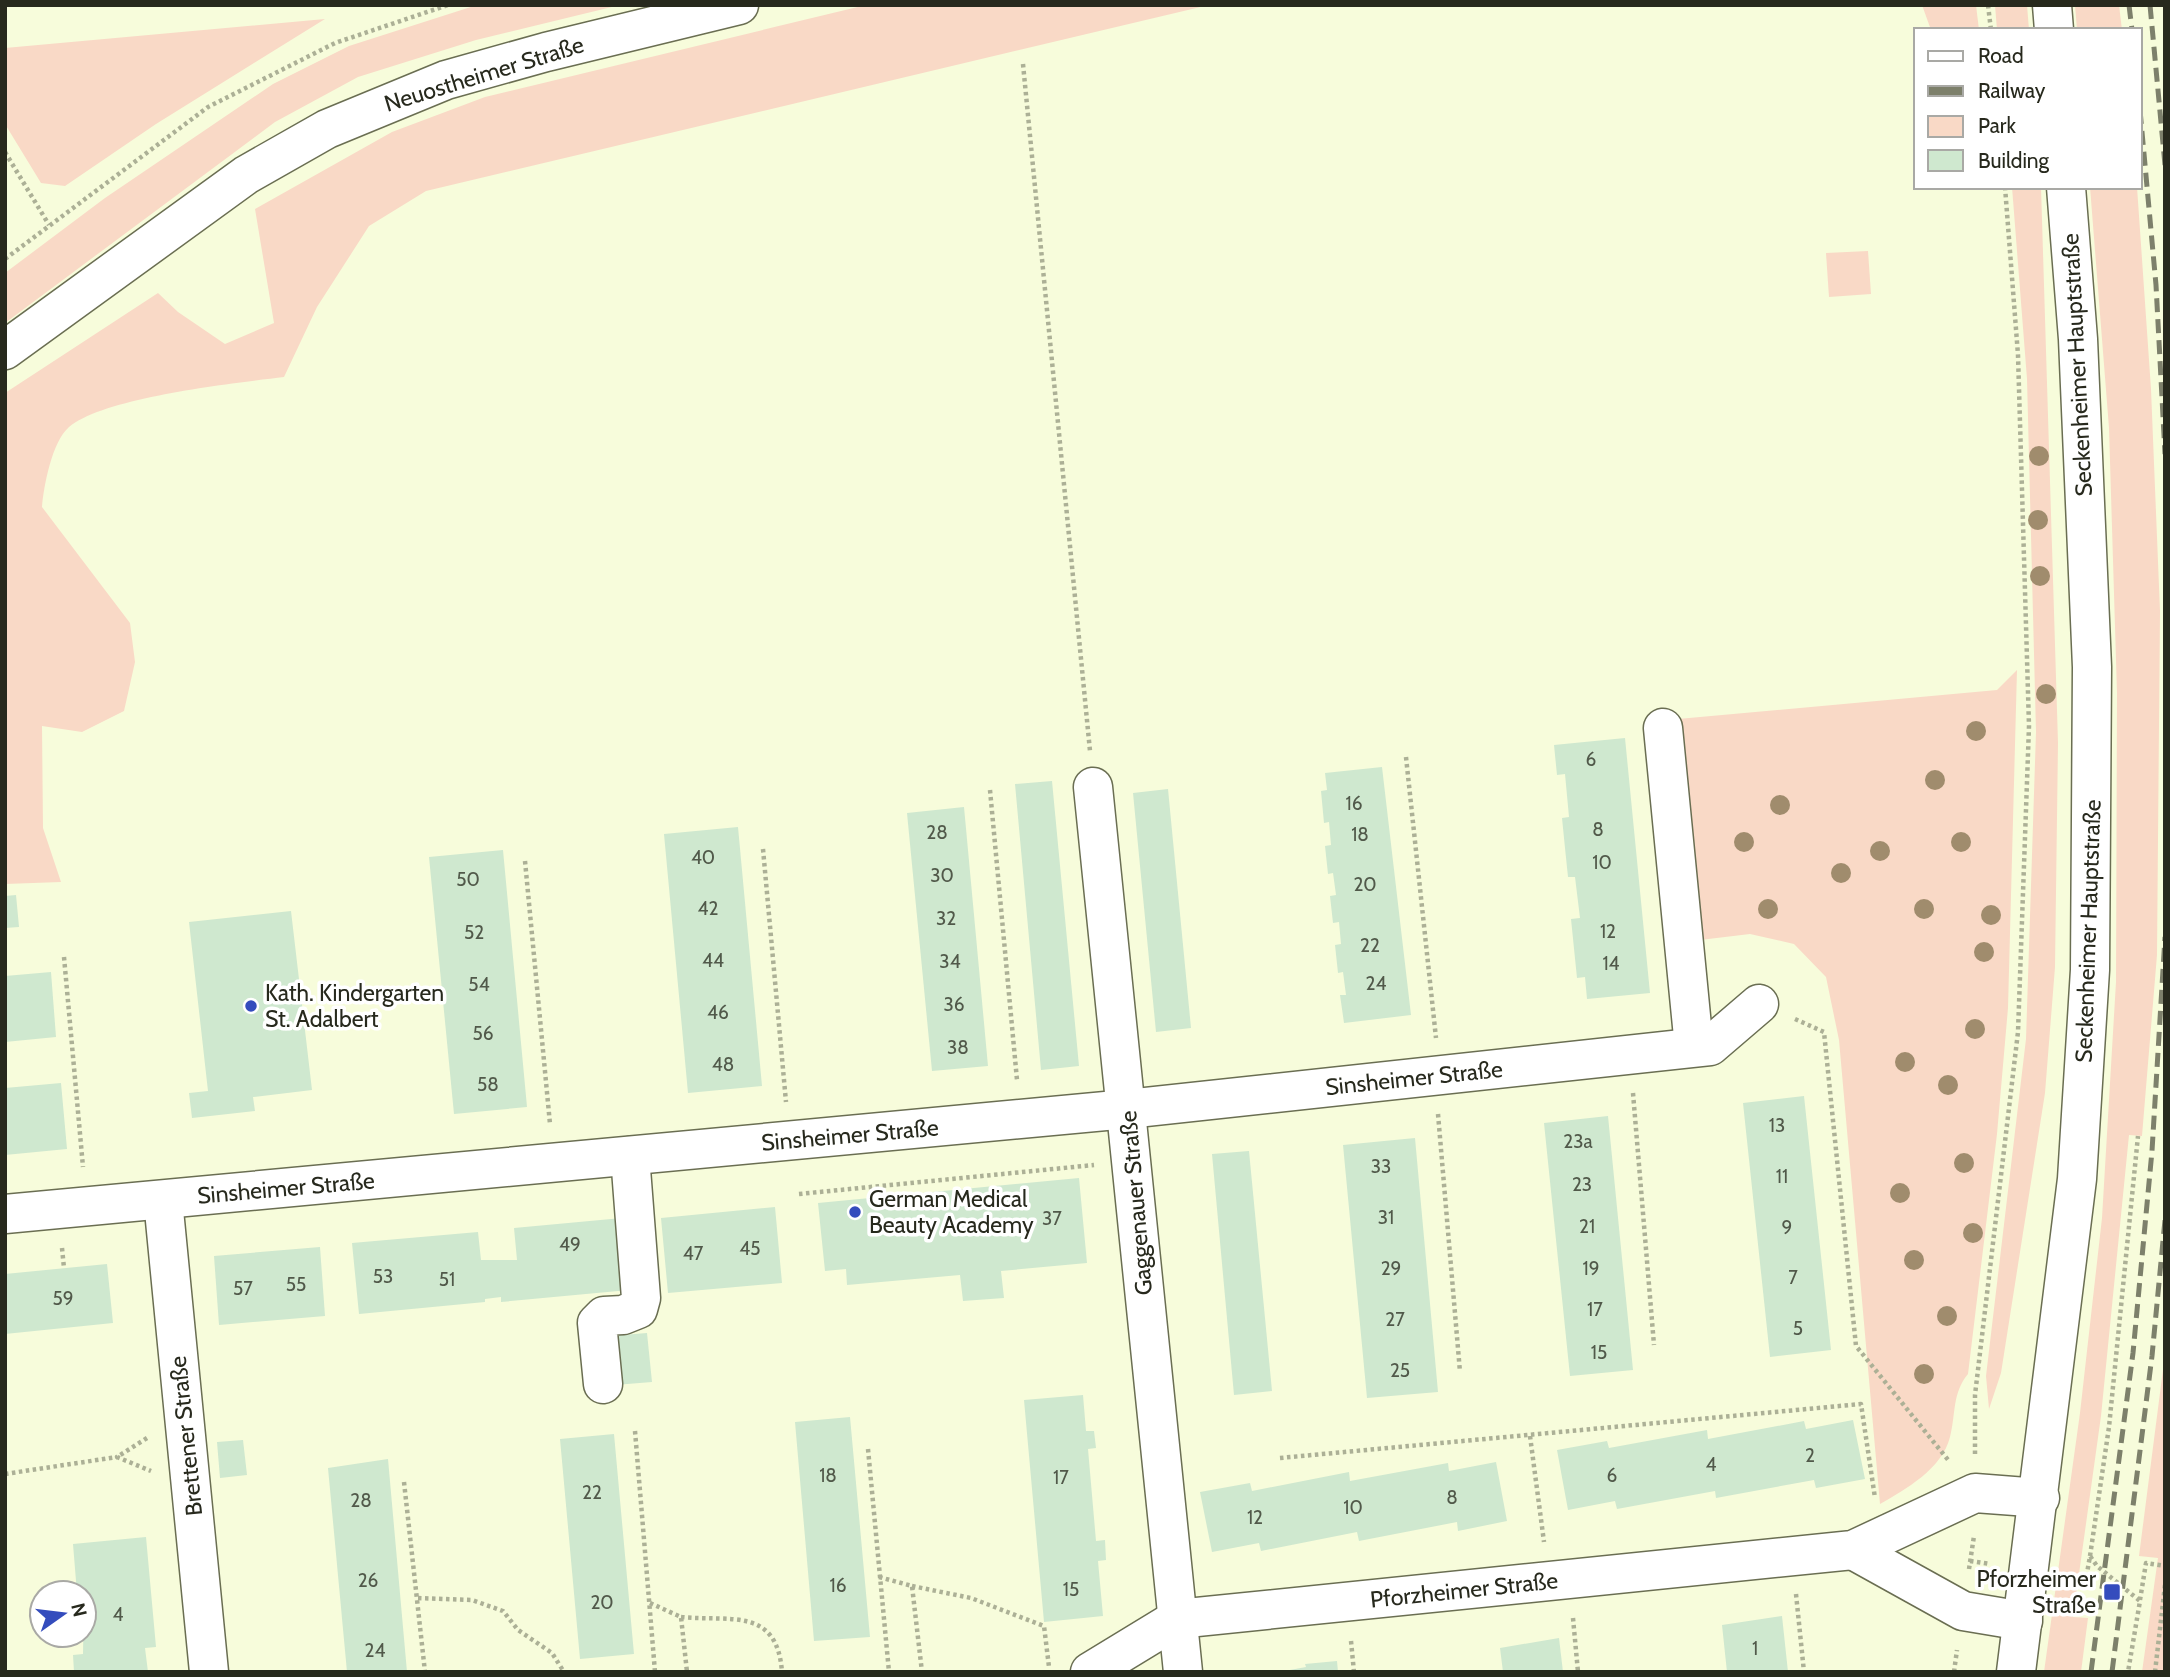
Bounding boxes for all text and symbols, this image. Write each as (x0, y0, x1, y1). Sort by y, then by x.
legend (1914, 28, 2142, 189)
street label: Neuostheimer Straße (381, 30, 587, 118)
text: Road (1978, 43, 2024, 68)
text: Railway (1978, 78, 2046, 103)
text: Park (1978, 113, 2016, 138)
text: Building (1978, 148, 2050, 173)
street label: Seckenheimer Hauptstraße (2056, 233, 2098, 497)
house number: 6 (1586, 748, 1596, 771)
house number: 16 (1346, 792, 1363, 815)
street label: Seckenheimer Hauptstraße (2069, 799, 2107, 1063)
house number: 8 (1592, 818, 1604, 841)
house number: 28 (926, 821, 948, 844)
house number: 18 (1351, 823, 1369, 846)
house number: 40 (691, 846, 715, 869)
house number: 10 (1592, 851, 1612, 874)
house number: 30 (930, 864, 954, 887)
house number: 50 (456, 868, 480, 891)
house number: 20 (1353, 873, 1377, 896)
house number: 42 (698, 897, 718, 920)
house number: 32 (936, 907, 956, 930)
house number: 12 (1600, 920, 1616, 943)
house number: 52 (464, 921, 484, 944)
house number: 22 (1360, 934, 1380, 957)
house number: 44 (702, 949, 724, 972)
house number: 34 (939, 950, 961, 973)
house number: 14 (1602, 952, 1620, 975)
house number: 24 (1366, 972, 1386, 995)
house number: 54 (468, 973, 490, 996)
place label: Kath. Kindergarten St. Adalbert (265, 979, 444, 1033)
house number: 36 (943, 993, 965, 1016)
marker: Kath. Kindergarten St. Adalbert (243, 998, 259, 1014)
house number: 46 (707, 1001, 729, 1024)
house number: 56 (472, 1022, 494, 1045)
house number: 38 (947, 1036, 969, 1059)
house number: 48 (712, 1053, 734, 1076)
street label: Sinsheimer Straße (1324, 1055, 1504, 1101)
house number: 58 (477, 1073, 499, 1096)
street label: Gaggenauer Straße (1114, 1109, 1158, 1297)
street label: Sinsheimer Straße (760, 1113, 940, 1157)
house number: 13 (1769, 1114, 1785, 1137)
house number: 23a (1563, 1130, 1593, 1153)
house number: 33 (1371, 1155, 1391, 1178)
house number: 11 (1776, 1165, 1788, 1188)
street label: Sinsheimer Straße (196, 1166, 376, 1210)
house number: 23 (1572, 1173, 1592, 1196)
place label: German Medical Beauty Academy (869, 1185, 1034, 1239)
marker: German Medical Beauty Academy (847, 1204, 863, 1220)
house number: 31 (1378, 1206, 1394, 1229)
house number: 37 (1042, 1207, 1062, 1230)
house number: 21 (1579, 1215, 1595, 1238)
house number: 9 (1782, 1216, 1792, 1239)
house number: 49 (559, 1233, 581, 1256)
house number: 45 (739, 1237, 761, 1260)
house number: 47 (683, 1242, 704, 1265)
house number: 29 (1381, 1257, 1401, 1280)
house number: 19 (1583, 1257, 1600, 1280)
house number: 53 (373, 1265, 393, 1288)
house number: 7 (1788, 1266, 1798, 1289)
house number: 51 (439, 1268, 455, 1291)
house number: 55 (286, 1273, 306, 1296)
house number: 57 (233, 1277, 253, 1300)
house number: 59 (52, 1287, 74, 1310)
house number: 17 (1587, 1298, 1603, 1321)
house number: 27 (1385, 1308, 1405, 1331)
house number: 5 (1793, 1317, 1803, 1340)
house number: 15 (1591, 1341, 1607, 1364)
street label: Brettener Straße (164, 1354, 208, 1517)
house number: 25 (1390, 1359, 1410, 1382)
house number: 2 (1805, 1444, 1815, 1467)
house number: 4 (1706, 1453, 1717, 1476)
house number: 18 (819, 1464, 837, 1487)
house number: 6 (1607, 1464, 1617, 1487)
house number: 17 (1053, 1466, 1069, 1489)
house number: 22 (582, 1481, 602, 1504)
house number: 8 (1446, 1486, 1458, 1509)
house number: 28 (350, 1489, 372, 1512)
house number: 10 (1343, 1496, 1363, 1519)
house number: 12 (1247, 1506, 1263, 1529)
place label: Pforzheimer Straße (1976, 1565, 2097, 1619)
street label: Pforzheimer Straße (1369, 1566, 1560, 1614)
house number: 26 (358, 1569, 378, 1592)
house number: 16 (830, 1574, 847, 1597)
house number: 15 (1063, 1578, 1079, 1601)
north arrow (28, 1579, 98, 1649)
marker: Pforzheimer Straße (2102, 1582, 2122, 1602)
house number: 20 (590, 1591, 614, 1614)
text: N (66, 1601, 92, 1619)
house number: 4 (113, 1603, 124, 1626)
house number: 1 (1752, 1637, 1758, 1660)
house number: 24 (365, 1639, 385, 1662)

